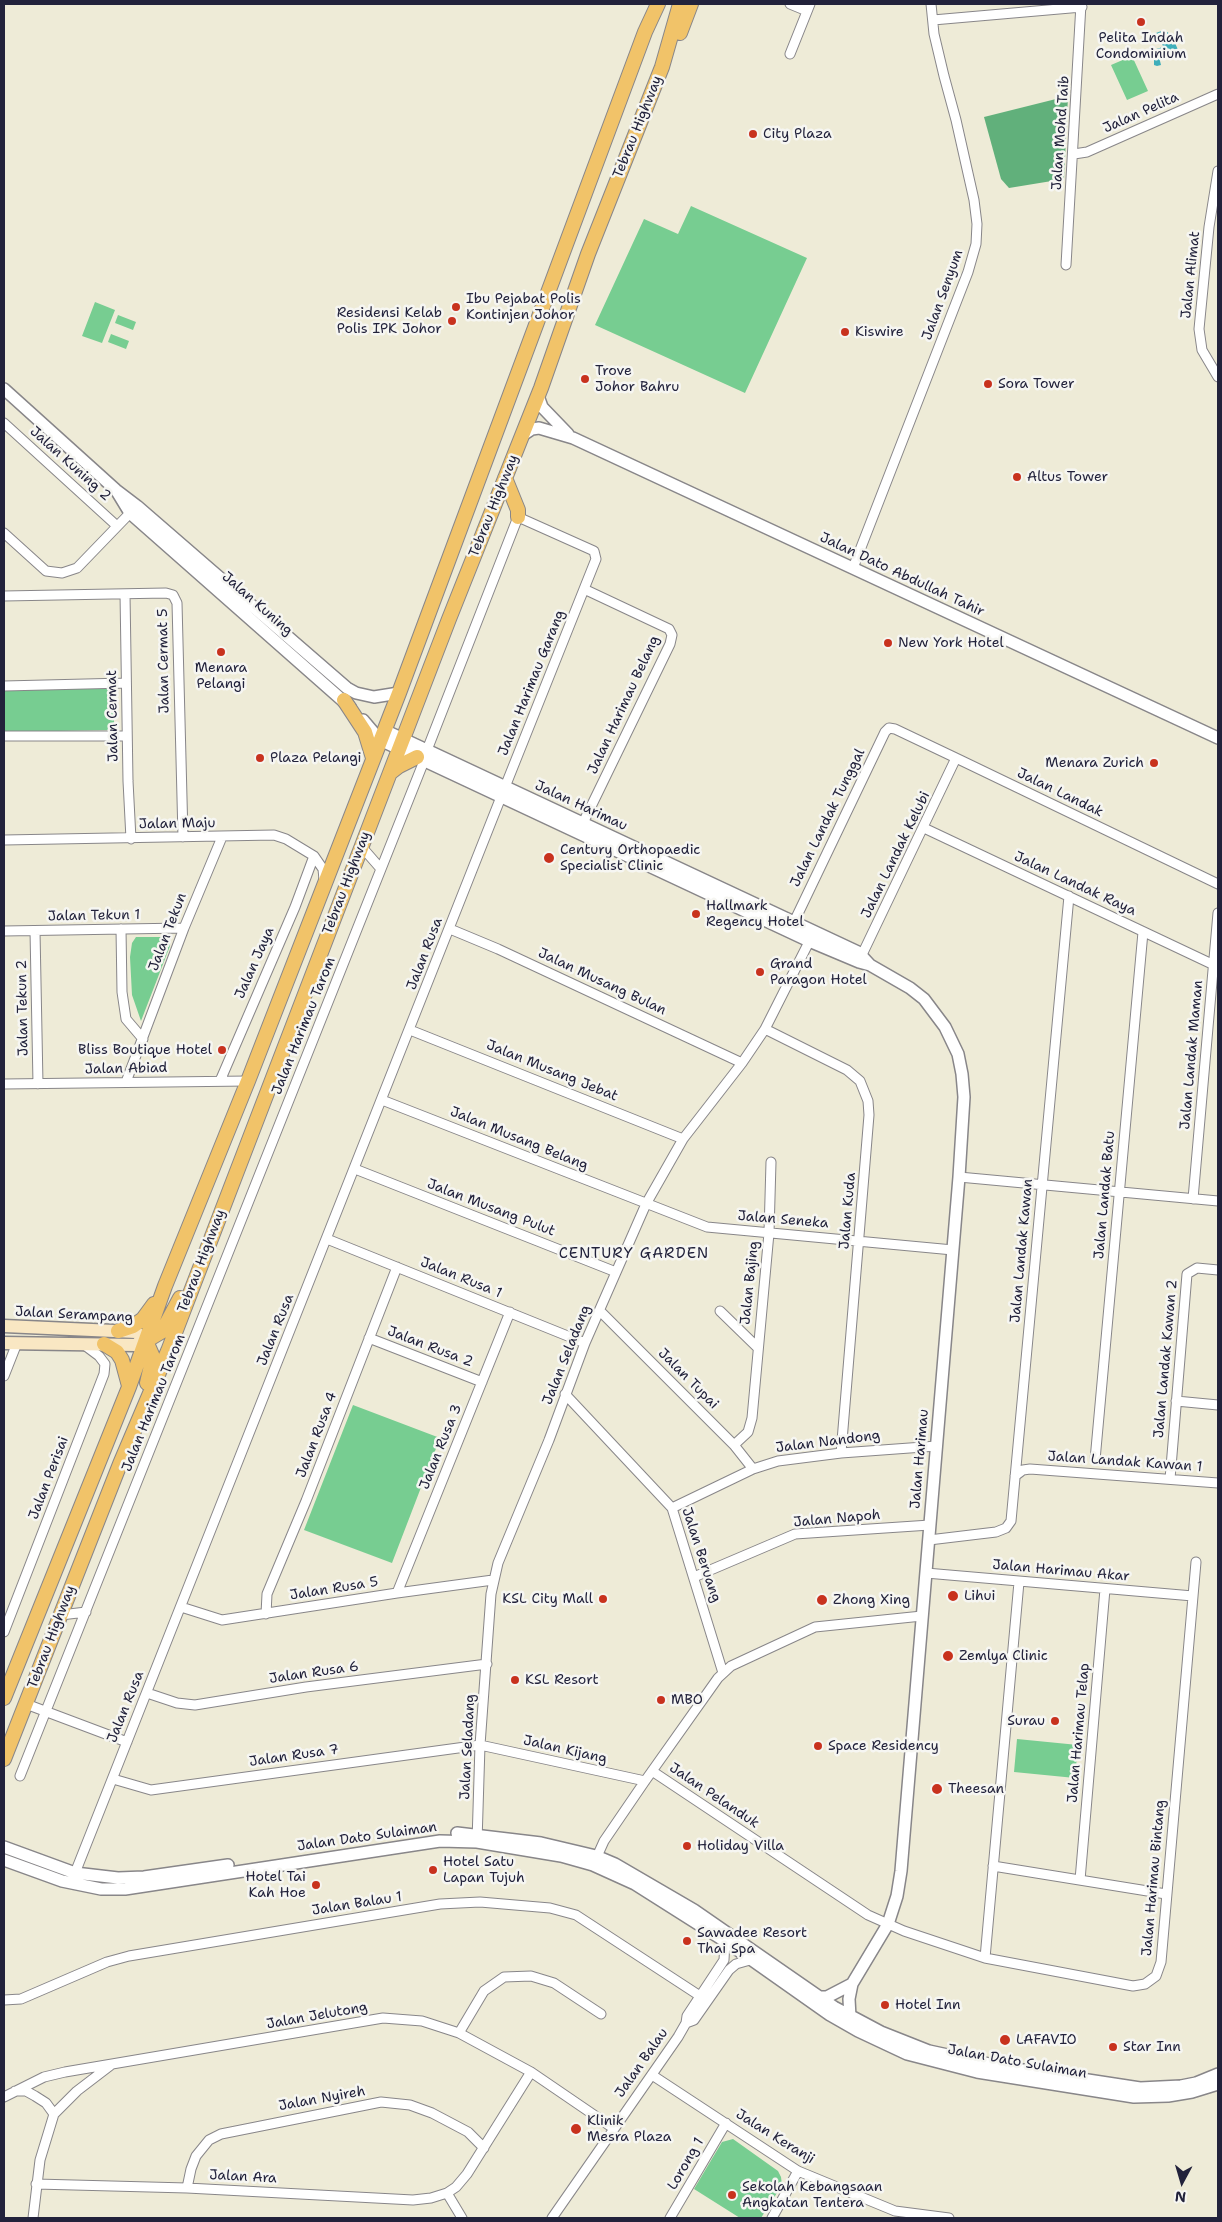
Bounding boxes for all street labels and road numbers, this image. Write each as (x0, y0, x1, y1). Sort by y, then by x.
street label: Tebrau Highway (610, 73, 666, 181)
street label: Jalan Mohd Taib (1049, 75, 1073, 191)
street label: Jalan Pelita (1101, 89, 1181, 137)
street label: Jalan Alimat (1178, 230, 1204, 320)
street label: Jalan Senyum (919, 247, 967, 343)
street label: Jalan Kuning 2 (26, 423, 114, 505)
street label: Tebrau Highway (466, 452, 522, 560)
street label: Jalan Dato Abdullah Tahir (817, 529, 987, 621)
street label: Jalan Kuning (218, 569, 296, 639)
street label: Jalan Cermat 5 (155, 608, 173, 714)
street label: Jalan Harimau Garang (495, 608, 569, 758)
street label: Jalan Harimau Belang (585, 633, 663, 777)
street label: Jalan Cermat (104, 670, 122, 762)
street label: Jalan Landak Tunggal (787, 746, 869, 890)
street label: Jalan Landak (1014, 765, 1106, 821)
street label: Jalan Harimau (532, 777, 630, 835)
street label: Jalan Landak Kelubi (858, 789, 934, 921)
street label: Jalan Maju (138, 815, 216, 833)
street label: Tebrau Highway (320, 829, 374, 937)
street label: Jalan Landak Raya (1011, 848, 1139, 920)
street label: Jalan Tekun (145, 891, 191, 973)
street label: Jalan Tekun 1 (48, 907, 140, 925)
street label: Jalan Rusa (404, 916, 446, 992)
street label: Jalan Jaya (232, 925, 278, 1001)
street label: Jalan Musang Bulan (535, 945, 669, 1019)
street label: Jalan Harimau Tarom (269, 955, 339, 1097)
street label: Jalan Tekun 2 (14, 960, 32, 1056)
street label: Jalan Landak Maman (1177, 980, 1207, 1130)
street label: Jalan Musang Jebat (484, 1037, 620, 1105)
street label: Jalan Abiad (85, 1060, 167, 1078)
street label: Jalan Musang Belang (447, 1104, 591, 1174)
street label: Jalan Landak Batu (1091, 1130, 1119, 1260)
street label: Jalan Kuda (836, 1172, 860, 1250)
street label: Jalan Musang Pulut (425, 1176, 557, 1240)
street label: Jalan Landak Kawan (1007, 1178, 1037, 1324)
street label: Tebrau Highway (175, 1207, 229, 1315)
street label: Jalan Seneka (737, 1208, 829, 1232)
street label: Jalan Bajing (737, 1240, 763, 1326)
street label: Jalan Rusa 1 (418, 1254, 504, 1302)
street label: Jalan Landak Kawan 2 (1151, 1279, 1181, 1439)
street label: Jalan Rusa (254, 1292, 298, 1368)
street label: Jalan Seladang (539, 1303, 595, 1407)
street label: Jalan Serampang (14, 1304, 134, 1326)
street label: Jalan Rusa 2 (385, 1323, 475, 1371)
street label: Jalan Harimau Tarom (119, 1332, 189, 1474)
street label: Jalan Tupai (654, 1345, 722, 1413)
street label: Jalan Rusa 4 (293, 1390, 341, 1480)
street label: Jalan Rusa 3 (416, 1402, 466, 1492)
street label: Jalan Harimau (907, 1408, 933, 1510)
street label: Jalan Nandong (775, 1427, 881, 1457)
street label: Jalan Perisai (25, 1434, 73, 1522)
street label: Jalan Landak Kawan 1 (1047, 1448, 1203, 1476)
street label: Jalan Beruang (678, 1505, 724, 1605)
street label: Jalan Napoh (793, 1507, 881, 1531)
street label: Jalan Harimau Akar (992, 1557, 1130, 1585)
street label: Jalan Rusa 5 (289, 1574, 379, 1604)
street label: Tebrau Highway (25, 1583, 79, 1691)
street label: Jalan Rusa 6 (268, 1658, 360, 1688)
street label: Jalan Harimau Telap (1065, 1662, 1093, 1804)
street label: Jalan Rusa (104, 1669, 148, 1745)
street label: Jalan Seladang (457, 1694, 479, 1800)
street label: Jalan Kijang (522, 1732, 608, 1768)
street label: Jalan Rusa 7 (248, 1741, 340, 1771)
street label: Jalan Pelanduk (666, 1760, 762, 1832)
street label: Jalan Harimau Bintang (1139, 1799, 1169, 1957)
street label: Jalan Dato Sulaiman (296, 1819, 438, 1855)
street label: Jalan Balau 1 (311, 1889, 403, 1919)
street label: Jalan Jelutong (265, 1999, 369, 2033)
street label: Jalan Balau (612, 2025, 672, 2101)
street label: Jalan Dato Sulaiman (946, 2041, 1088, 2083)
street label: Jalan Nyireh (277, 2083, 367, 2115)
street label: Jalan Keranji (732, 2106, 818, 2168)
street label: Lorong 1 (664, 2135, 708, 2193)
street label: Jalan Ara (209, 2167, 277, 2187)

